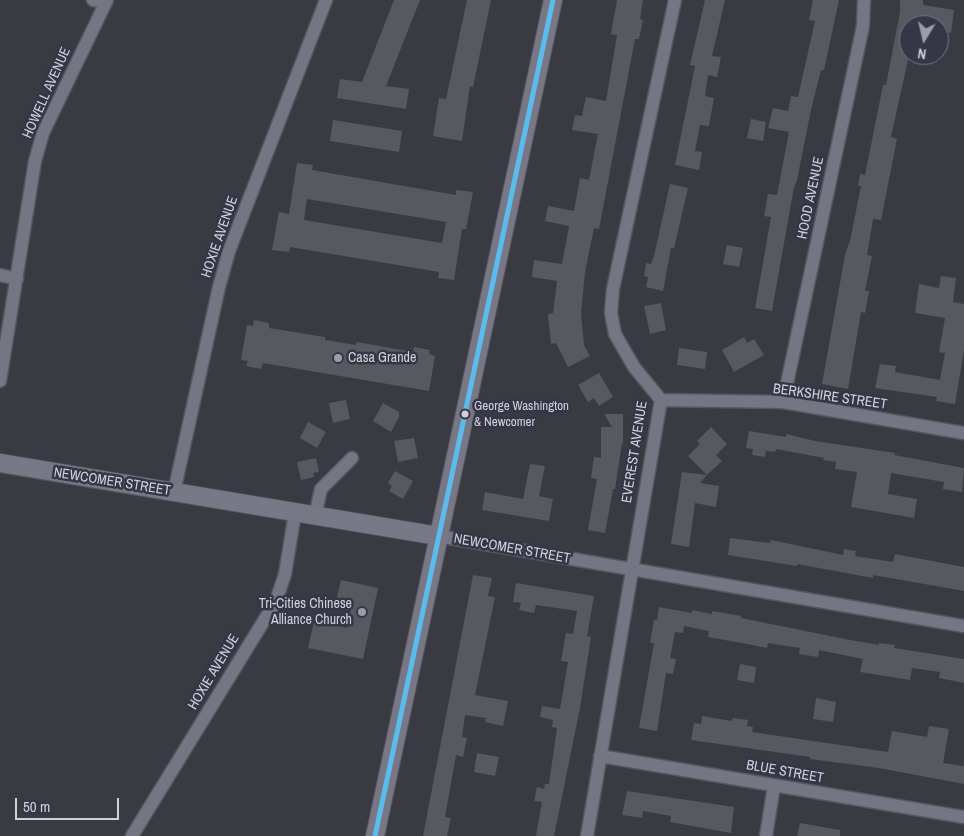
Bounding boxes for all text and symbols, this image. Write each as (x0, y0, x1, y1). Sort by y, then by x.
north arrow (899, 15, 949, 65)
text: N (916, 44, 927, 63)
street label: HOWELL AVENUE (19, 45, 75, 141)
street label: HOOD AVENUE (794, 155, 828, 241)
street label: HOXIE AVENUE (198, 194, 242, 280)
place label: Casa Grande (348, 350, 416, 366)
marker: Casa Grande (332, 352, 344, 364)
street label: BERKSHIRE STREET (772, 381, 888, 413)
place label: George Washington & Newcomer (474, 399, 569, 430)
street label: EVEREST AVENUE (619, 400, 651, 504)
marker: George Washington & Newcomer (460, 409, 470, 419)
street label: NEWCOMER STREET (52, 464, 172, 500)
street label: NEWCOMER STREET (452, 530, 572, 568)
place label: Tri-Cities Chinese Alliance Church (259, 596, 352, 628)
marker: Tri-Cities Chinese Alliance Church (356, 606, 368, 618)
street label: HOXIE AVENUE (185, 631, 243, 713)
street label: BLUE STREET (745, 757, 825, 787)
scale bar (18, 788, 121, 820)
text: 50 m (23, 796, 50, 817)

